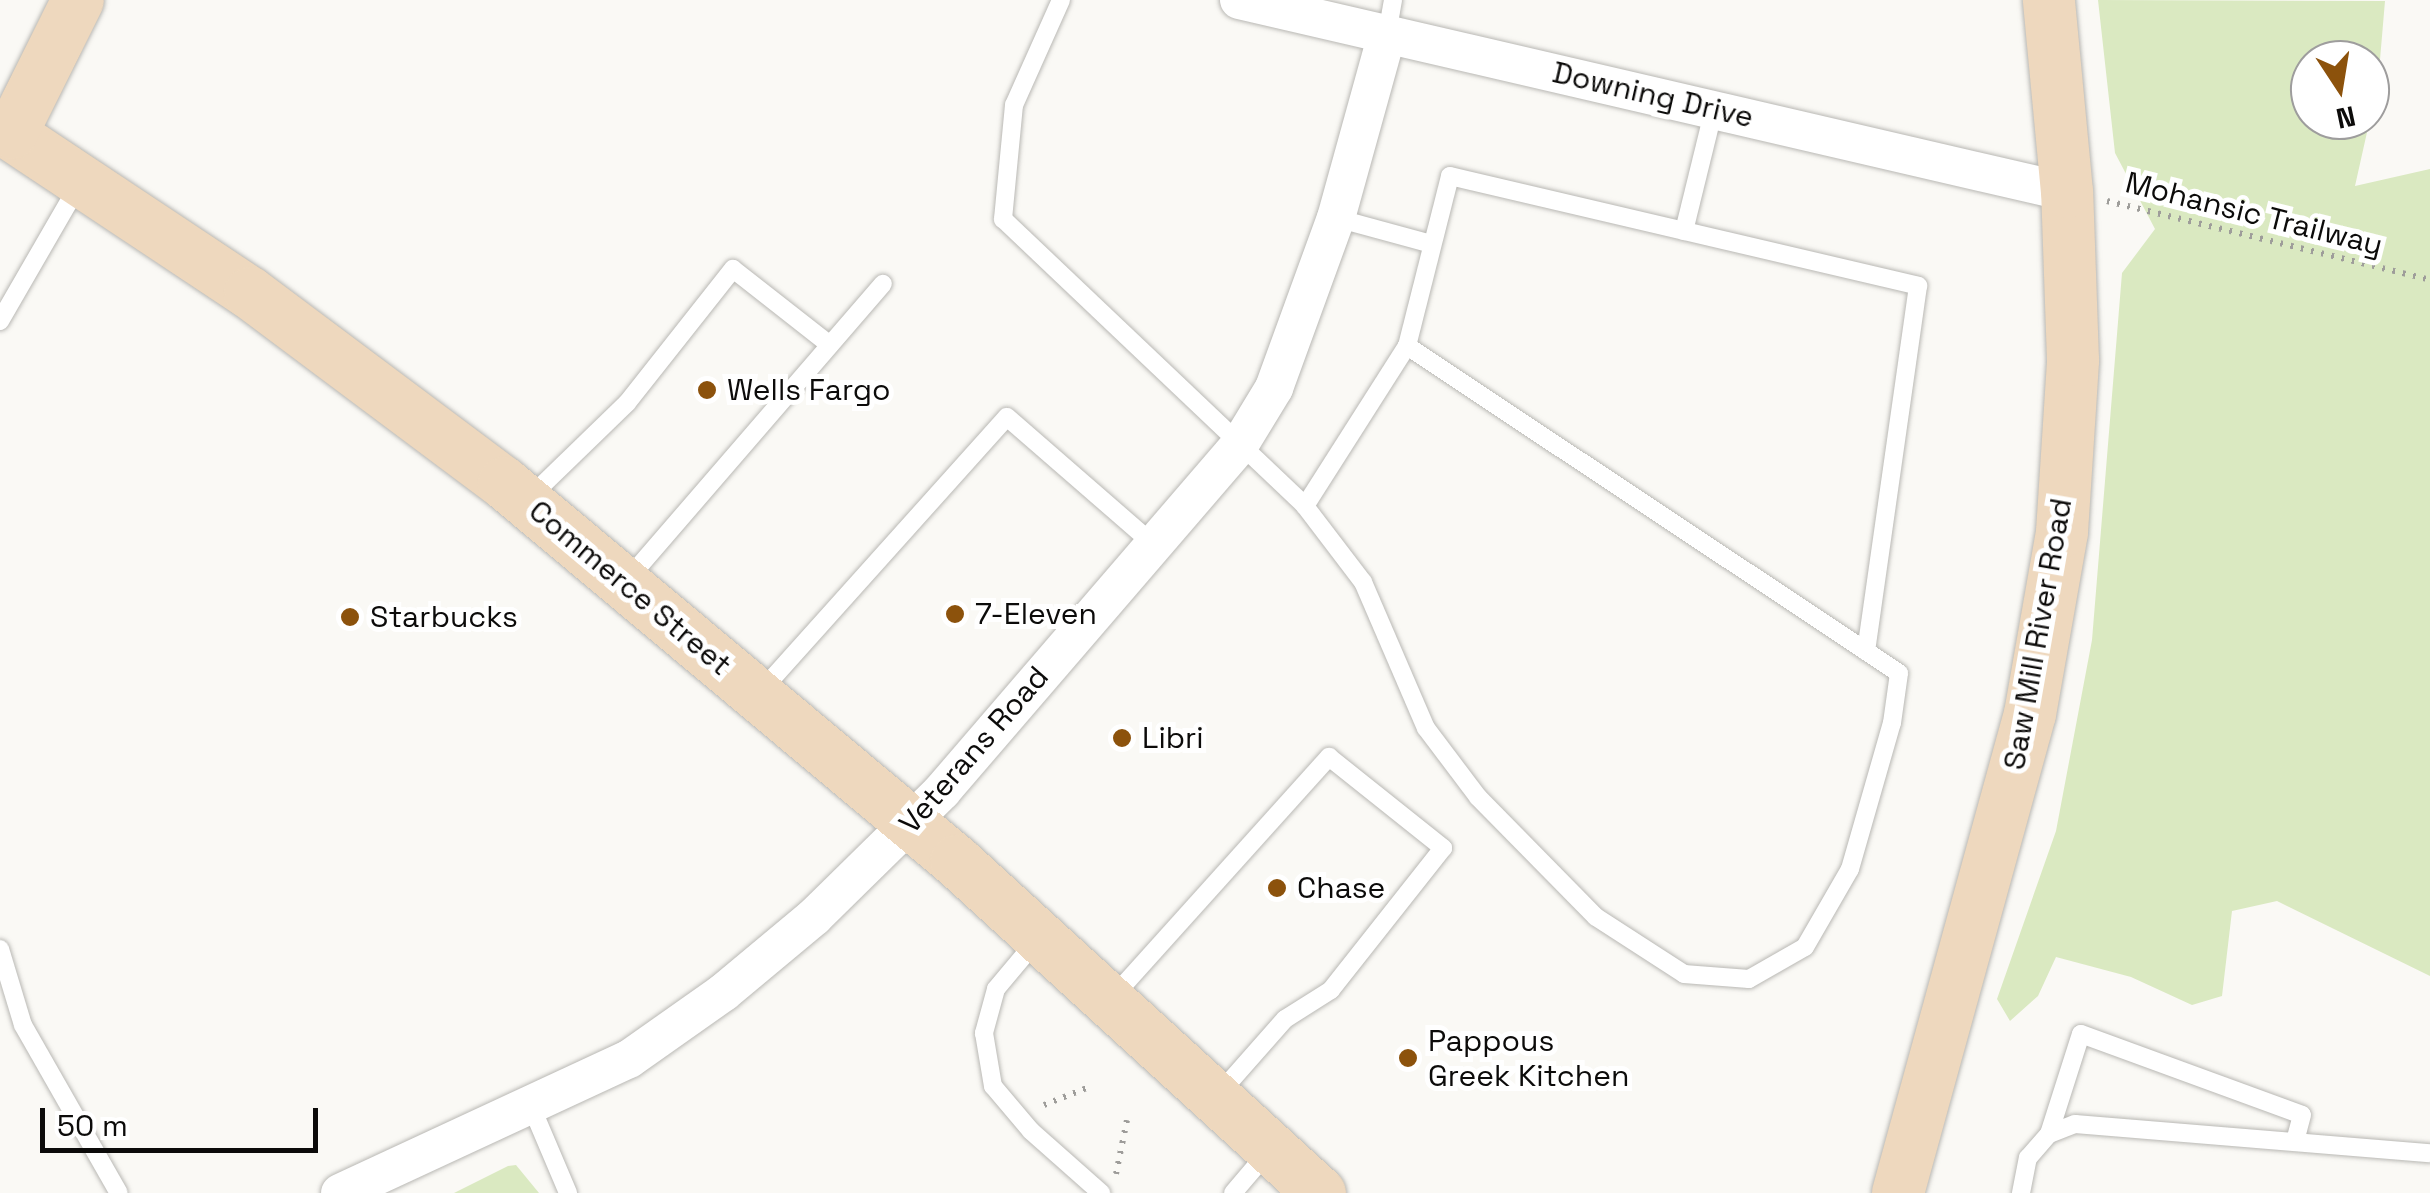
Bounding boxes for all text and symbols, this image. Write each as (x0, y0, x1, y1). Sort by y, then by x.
north arrow (2290, 40, 2390, 140)
street label: Downing Drive (1549, 54, 1757, 136)
text: N (2333, 98, 2359, 137)
street label: Mohansic Trailway (2121, 165, 2387, 263)
place label: Wells Fargo (727, 372, 891, 408)
marker: Wells Fargo (696, 379, 718, 401)
street label: Commerce Street (522, 493, 738, 683)
street label: Saw Mill River Road (1996, 495, 2080, 773)
place label: 7-Eleven (975, 596, 1097, 632)
place label: Starbucks (370, 599, 518, 635)
marker: 7-Eleven (944, 603, 966, 625)
marker: Starbucks (339, 606, 361, 628)
street label: Veterans Road (892, 659, 1056, 841)
place label: Libri (1142, 720, 1204, 756)
marker: Libri (1111, 727, 1133, 749)
place label: Chase (1297, 870, 1385, 906)
marker: Chase (1266, 877, 1288, 899)
place label: Pappous Greek Kitchen (1428, 1023, 1629, 1094)
marker: Pappous Greek Kitchen (1397, 1047, 1419, 1069)
scale bar (45, 1088, 322, 1150)
text: 50 m (57, 1106, 128, 1145)

